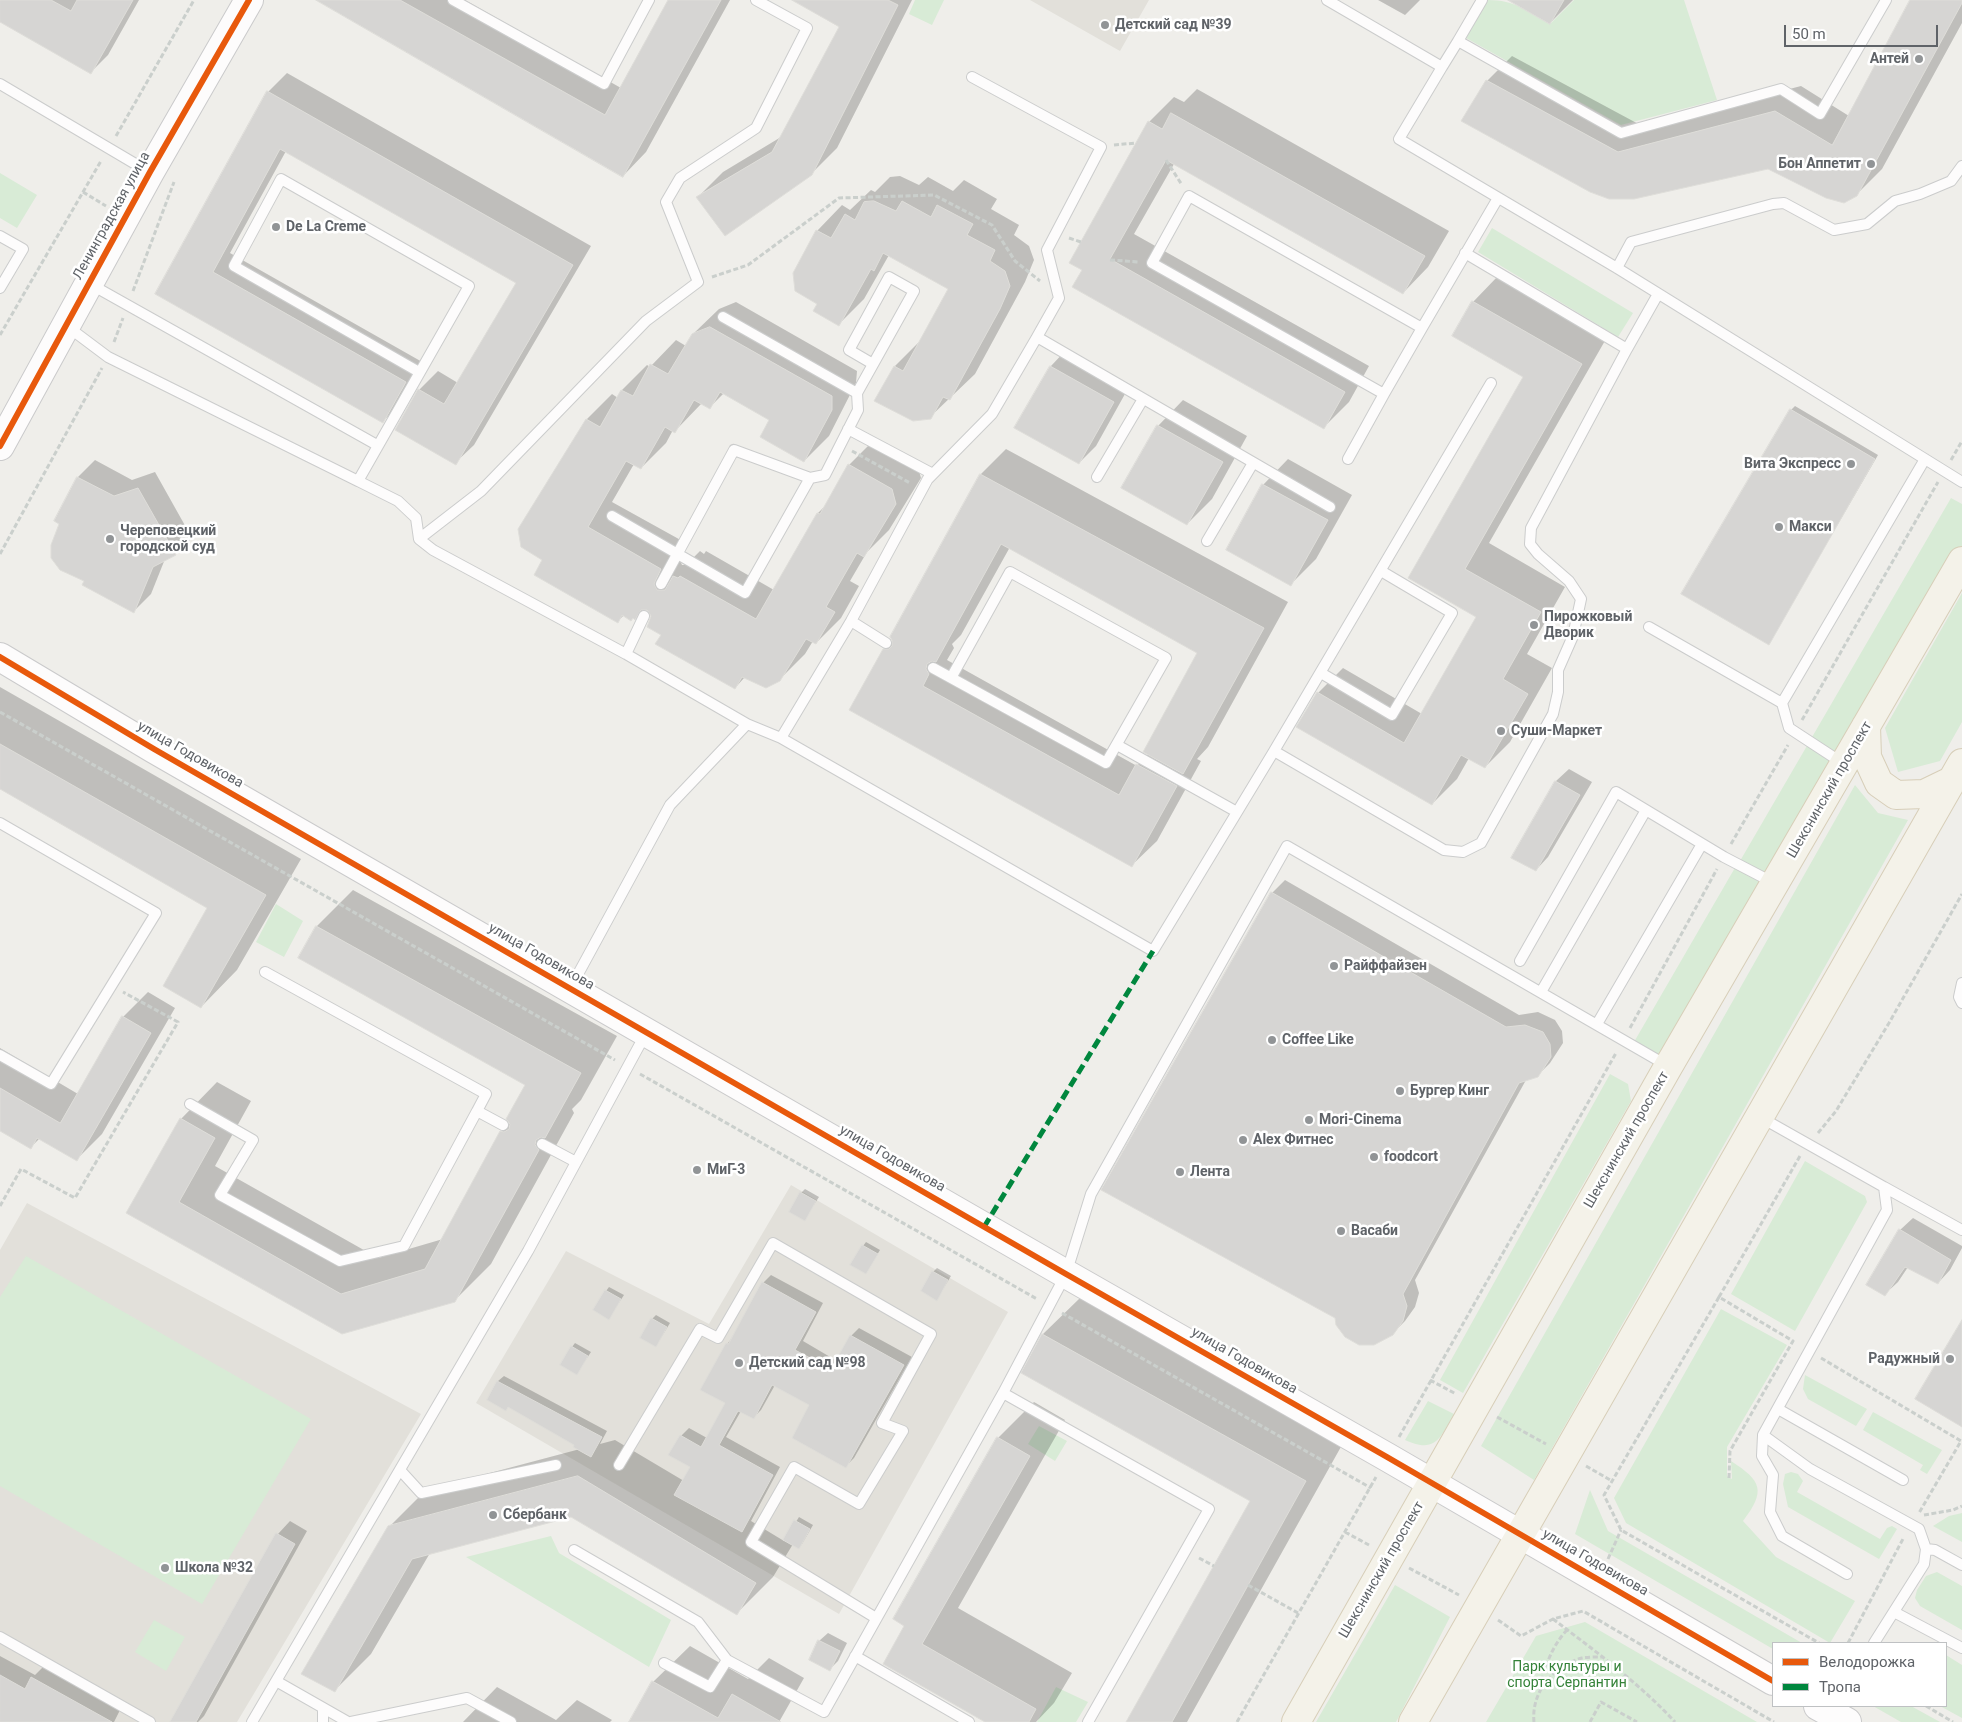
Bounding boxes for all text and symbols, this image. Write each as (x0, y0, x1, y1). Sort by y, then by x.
scale bar (1787, 15, 1941, 47)
place label: Детский сад №39 (1115, 17, 1231, 33)
marker: Детский сад №39 (1099, 19, 1111, 31)
text: 50 m (1792, 25, 1826, 43)
place label: Антей (1870, 51, 1909, 67)
marker: Антей (1913, 53, 1925, 65)
street label: Ленинградская улица (70, 149, 154, 283)
place label: Бон Аппетит (1778, 156, 1861, 172)
marker: Бон Аппетит (1865, 158, 1877, 170)
place label: De La Creme (286, 219, 366, 235)
marker: De La Creme (270, 221, 282, 233)
place label: Вита Экспресс (1744, 456, 1841, 472)
marker: Вита Экспресс (1845, 458, 1857, 470)
place label: Макси (1789, 519, 1832, 535)
marker: Макси (1773, 521, 1785, 533)
place label: Череповецкий городской суд (120, 523, 216, 556)
marker: Череповецкий городской суд (104, 533, 116, 545)
place label: Пирожковый Дворик (1544, 609, 1632, 642)
marker: Пирожковый Дворик (1528, 619, 1540, 631)
street label: улица Годовикова (134, 718, 246, 792)
street label: Шекснинский проспект (1784, 719, 1876, 861)
place label: Суши-Маркет (1511, 723, 1602, 739)
marker: Суши-Маркет (1495, 725, 1507, 737)
street label: улица Годовикова (485, 920, 597, 994)
place label: Райффайзен (1344, 958, 1427, 974)
marker: Райффайзен (1328, 960, 1340, 972)
place label: Coffee Like (1282, 1032, 1354, 1048)
marker: Coffee Like (1266, 1034, 1278, 1046)
street label: Шекснинский проспект (1581, 1069, 1673, 1211)
place label: Бургер Кинг (1410, 1083, 1489, 1099)
marker: Бургер Кинг (1394, 1085, 1406, 1097)
place label: Mori-Cinema (1319, 1112, 1401, 1128)
marker: Mori-Cinema (1303, 1114, 1315, 1126)
street label: улица Годовикова (836, 1122, 948, 1196)
place label: Alex Фитнес (1253, 1132, 1334, 1148)
marker: Alex Фитнес (1237, 1134, 1249, 1146)
place label: foodcort (1384, 1149, 1438, 1165)
marker: foodcort (1368, 1151, 1380, 1163)
place label: МиГ-3 (707, 1162, 745, 1178)
marker: МиГ-3 (691, 1164, 703, 1176)
place label: Лента (1190, 1164, 1230, 1180)
marker: Лента (1174, 1166, 1186, 1178)
place label: Васаби (1351, 1223, 1398, 1239)
marker: Васаби (1335, 1225, 1347, 1237)
street label: улица Годовикова (1188, 1324, 1300, 1398)
place label: Радужный (1868, 1351, 1940, 1367)
marker: Радужный (1944, 1353, 1956, 1365)
place label: Детский сад №98 (749, 1355, 865, 1371)
marker: Детский сад №98 (733, 1357, 745, 1369)
street label: Шекснинский проспект (1336, 1499, 1428, 1641)
place label: Сбербанк (503, 1507, 567, 1523)
marker: Сбербанк (487, 1509, 499, 1521)
street label: улица Годовикова (1539, 1526, 1651, 1600)
place label: Школа №32 (175, 1560, 253, 1576)
marker: Школа №32 (159, 1562, 171, 1574)
legend (1772, 1642, 1947, 1707)
text: Велодорожка (1819, 1653, 1915, 1671)
park label: Парк культуры и спорта Серпантин (1507, 1659, 1627, 1691)
text: Тропа (1819, 1678, 1861, 1696)

